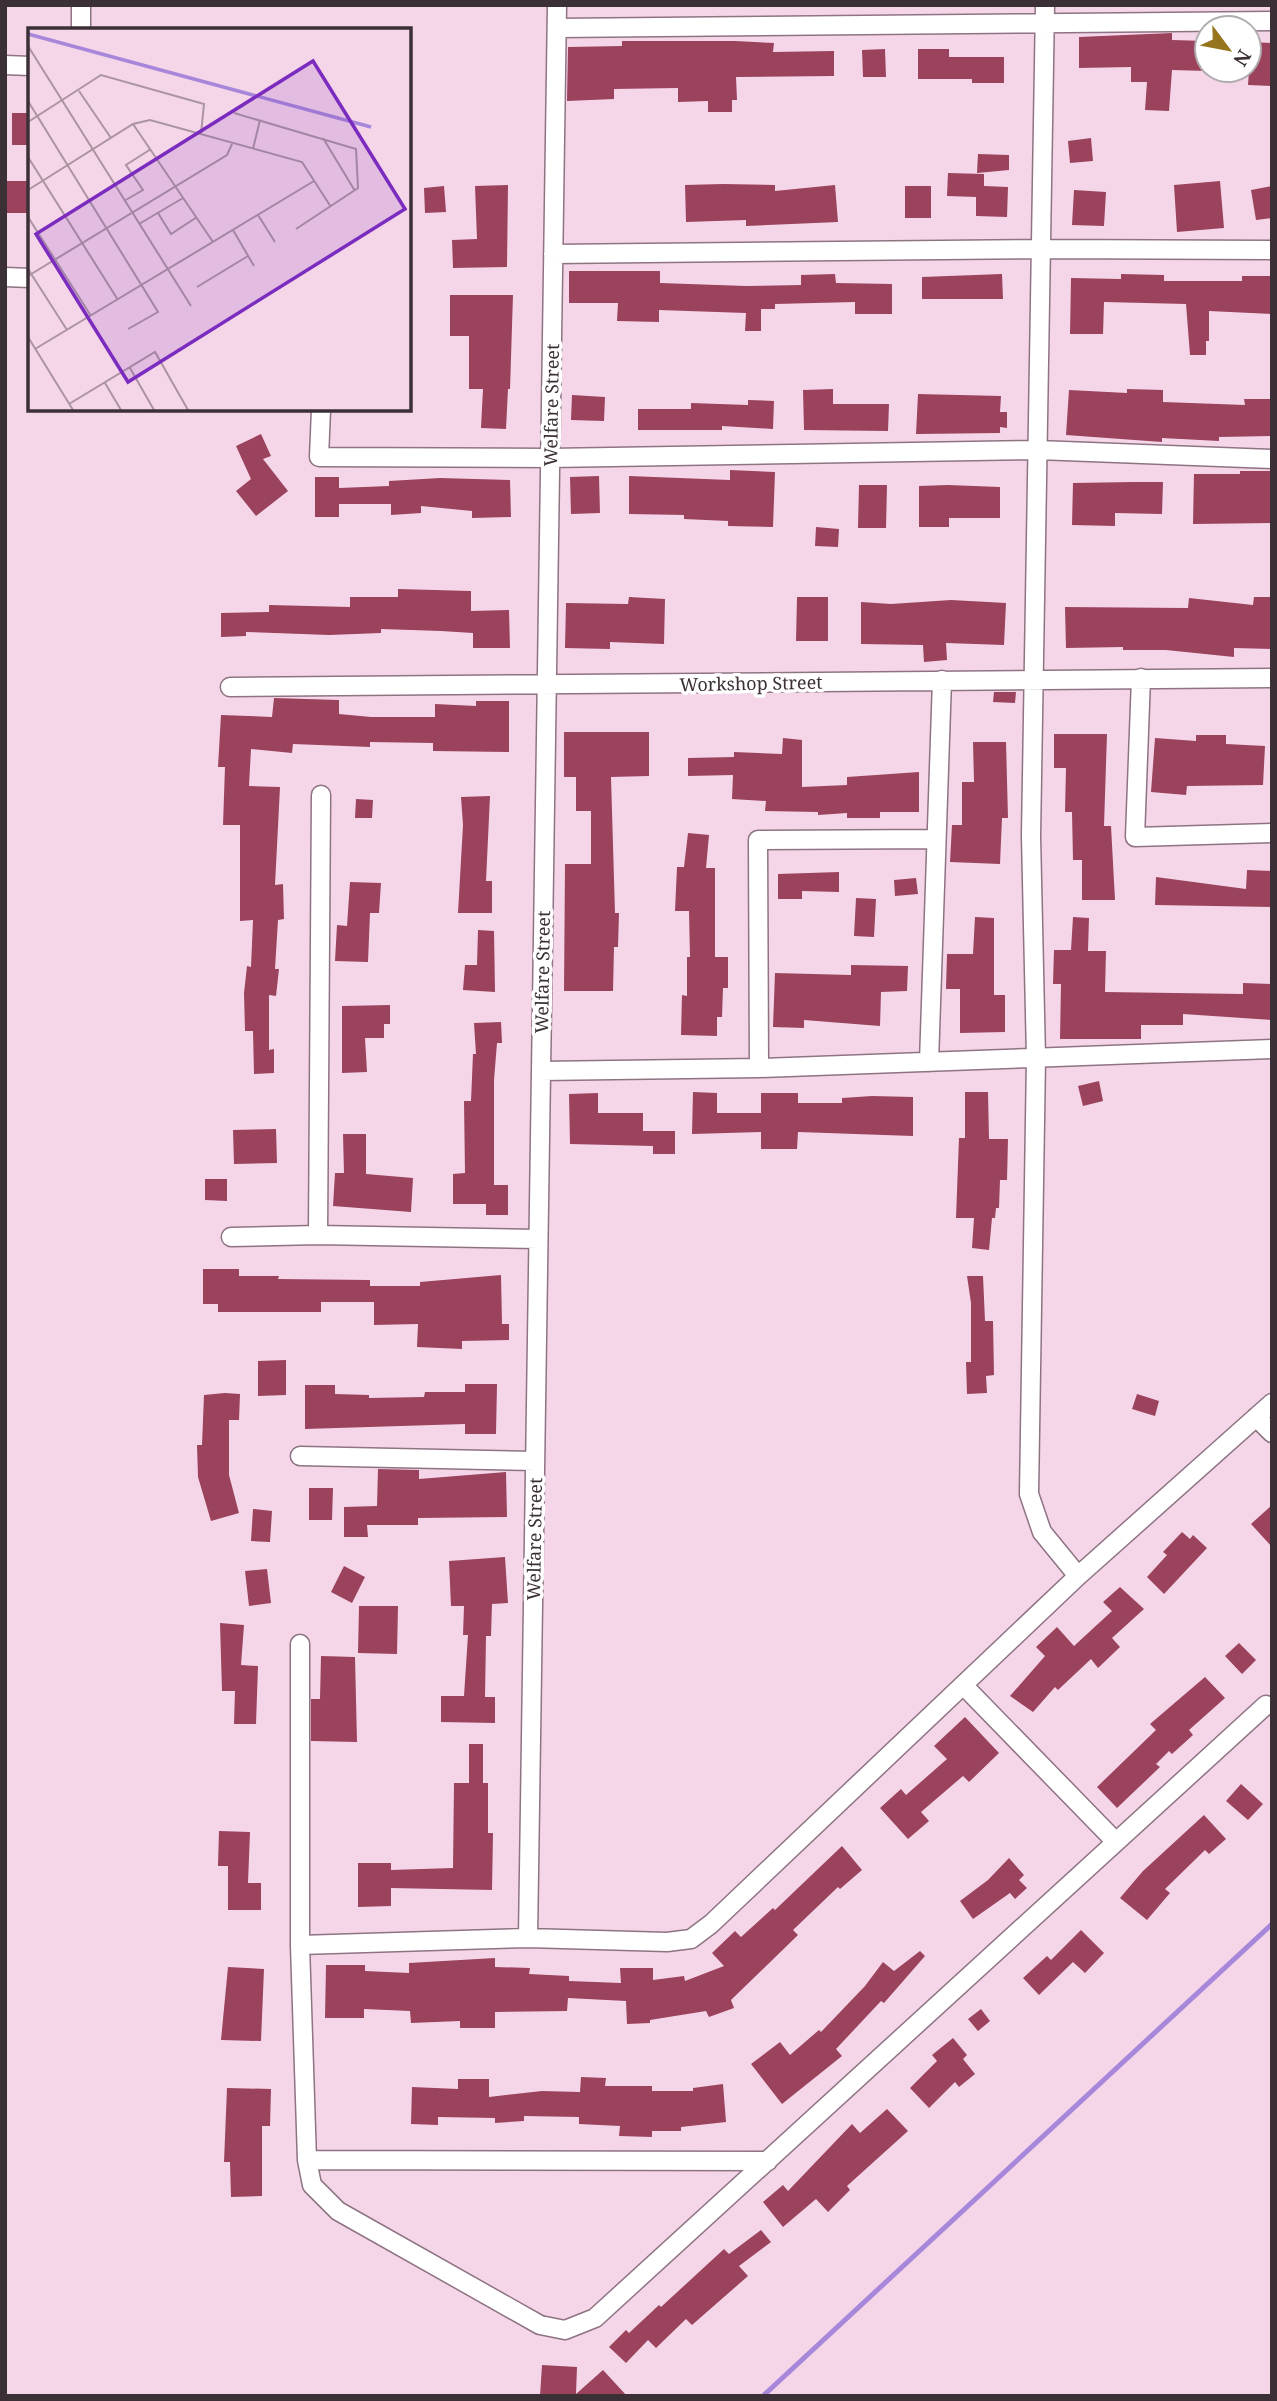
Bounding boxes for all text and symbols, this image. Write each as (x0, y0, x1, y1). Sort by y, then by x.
north arrow (1193, 14, 1263, 84)
inset map (28, 28, 411, 411)
text: N (1227, 45, 1257, 71)
street label: Welfare Street (538, 343, 564, 467)
street label: Workshop Street (679, 670, 823, 696)
street label: Welfare Street (529, 910, 555, 1034)
street label: Welfare Street (521, 1477, 547, 1601)

